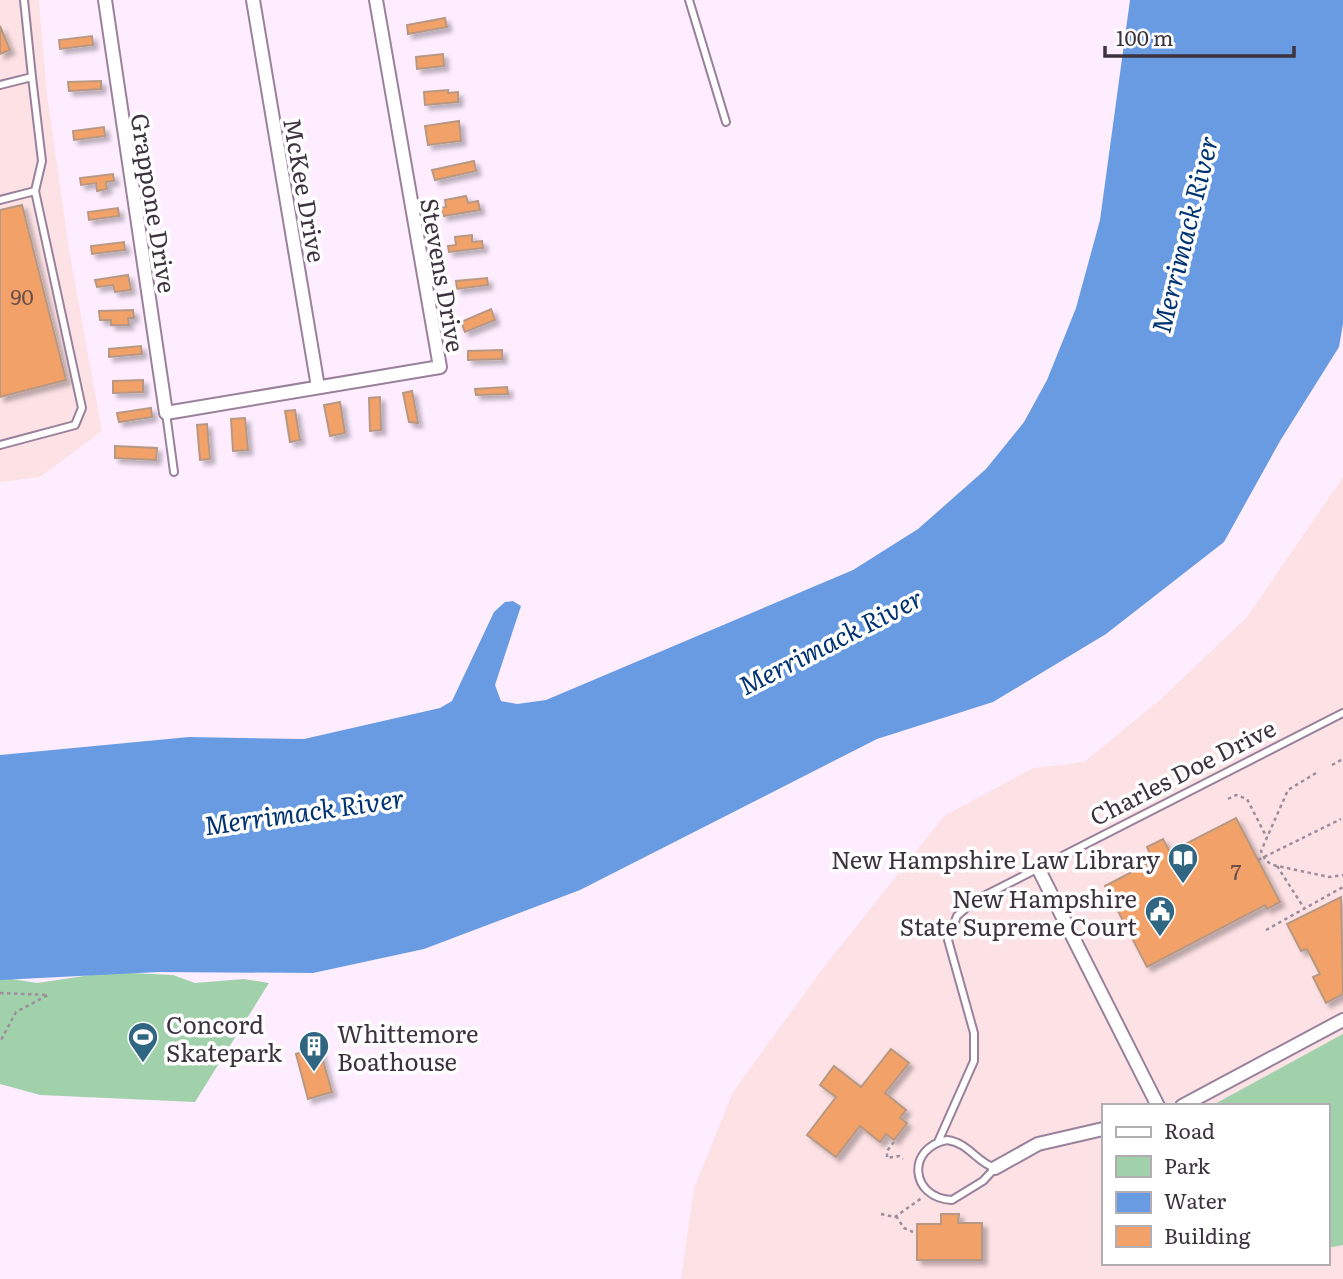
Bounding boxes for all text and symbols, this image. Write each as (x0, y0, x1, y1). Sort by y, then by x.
scale bar (1105, 14, 1294, 58)
text: 100 m (1116, 21, 1173, 52)
street label: Grappone Drive (124, 111, 186, 295)
street label: McKee Drive (276, 115, 336, 265)
water label: Merrimack River (1140, 131, 1226, 337)
street label: Stevens Drive (413, 195, 475, 355)
house number: 90 (10, 280, 34, 311)
water label: Merrimack River (731, 577, 929, 703)
street label: Charles Doe Drive (1083, 709, 1281, 833)
water label: Merrimack River (201, 777, 407, 843)
place label: New Hampshire Law Library (831, 841, 1160, 876)
library icon: New Hampshire Law Library (1166, 841, 1200, 885)
house number: 7 (1231, 855, 1242, 886)
place label: New Hampshire State Supreme Court (900, 880, 1137, 943)
public building icon: New Hampshire State Supreme Court (1143, 894, 1177, 938)
place label: Concord Skatepark (166, 1006, 282, 1069)
place label: Whittemore Boathouse (337, 1015, 478, 1078)
sports icon: Concord Skatepark (126, 1020, 160, 1064)
building icon: Whittemore Boathouse (297, 1029, 331, 1073)
legend (1102, 1104, 1329, 1265)
text: Road (1164, 1114, 1215, 1145)
text: Park (1164, 1149, 1210, 1180)
text: Water (1164, 1184, 1226, 1215)
text: Building (1164, 1219, 1251, 1250)

